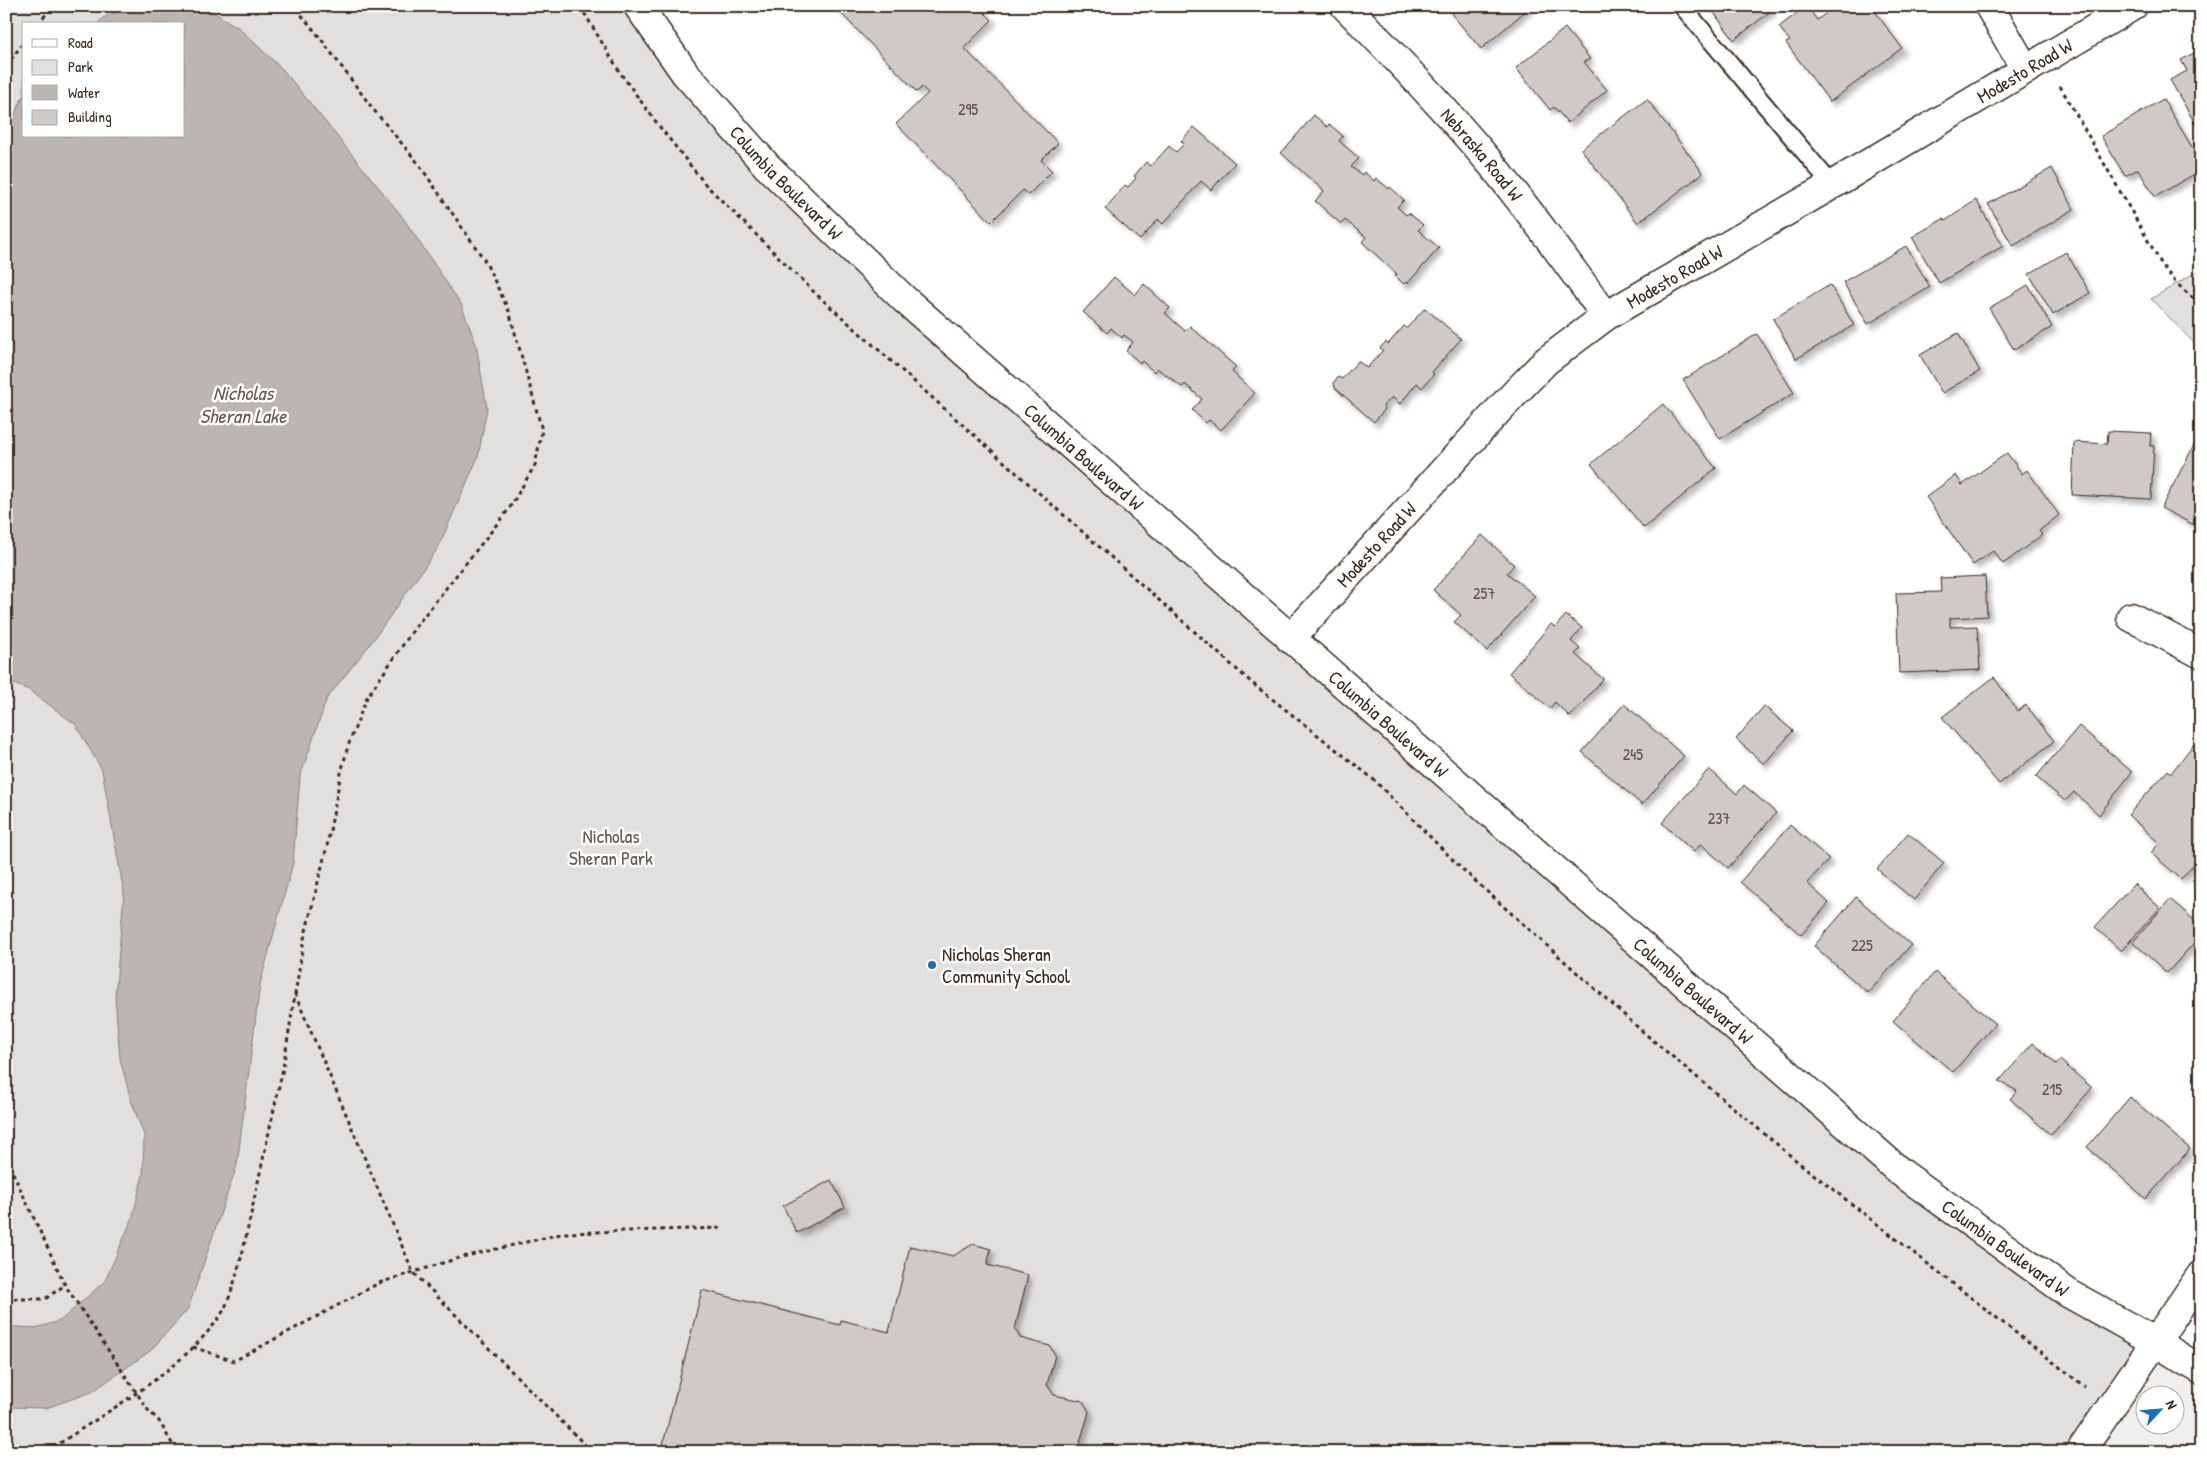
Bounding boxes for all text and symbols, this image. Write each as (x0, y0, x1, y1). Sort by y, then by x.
legend (22, 22, 185, 138)
text: Road (68, 32, 93, 53)
street label: Modesto Road W (1972, 32, 2077, 109)
text: Park (68, 56, 93, 77)
text: Water (68, 82, 100, 103)
house number: 295 (958, 98, 978, 120)
street label: Nebraska Road W (1435, 102, 1529, 207)
text: Building (68, 106, 112, 127)
street label: Columbia Boulevard W (724, 120, 849, 246)
street label: Modesto Road W (1622, 238, 1728, 314)
water label: Nicholas Sheran Lake (200, 379, 287, 429)
street label: Columbia Boulevard W (1019, 397, 1150, 516)
street label: Modesto Road W (1331, 496, 1422, 593)
house number: 257 (1473, 582, 1495, 604)
street label: Columbia Boulevard W (1323, 664, 1454, 783)
house number: 245 (1623, 743, 1643, 765)
house number: 237 (1708, 807, 1730, 829)
park label: Nicholas Sheran Park (569, 823, 653, 871)
street label: Columbia Boulevard W (1628, 931, 1759, 1050)
house number: 225 (1851, 934, 1873, 956)
place label: Nicholas Sheran Community School (942, 941, 1071, 989)
marker: Nicholas Sheran Community School (926, 959, 938, 971)
house number: 215 (2042, 1078, 2062, 1100)
street label: Columbia Boulevard W (1937, 1193, 2074, 1303)
north arrow (2134, 1386, 2184, 1436)
text: N (2162, 1397, 2183, 1412)

